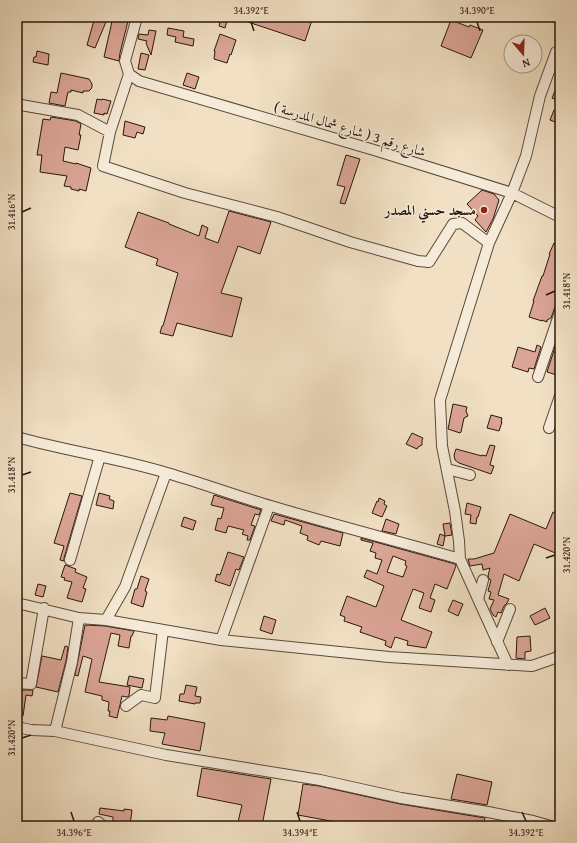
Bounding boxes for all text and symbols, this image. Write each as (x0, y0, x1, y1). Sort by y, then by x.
text: 34.392°E (233, 3, 269, 18)
text: 34.390°E (459, 3, 495, 18)
north arrow (503, 34, 543, 74)
text: N (520, 55, 532, 72)
street label: شارع رقم 3 ( شارع شمال المدرسة ) (270, 96, 428, 165)
text: 31.416°N (4, 193, 19, 230)
place label: مسجد حسني المصدر (383, 200, 476, 224)
marker: مسجد حسني المصدر (479, 205, 489, 215)
text: 31.418°N (559, 272, 574, 309)
text: 31.418°N (4, 456, 19, 493)
text: 31.420°N (559, 536, 574, 573)
text: 31.420°N (4, 719, 19, 756)
text: 34.396°E (56, 825, 92, 840)
text: 34.394°E (282, 825, 318, 840)
text: 34.392°E (508, 825, 544, 840)

